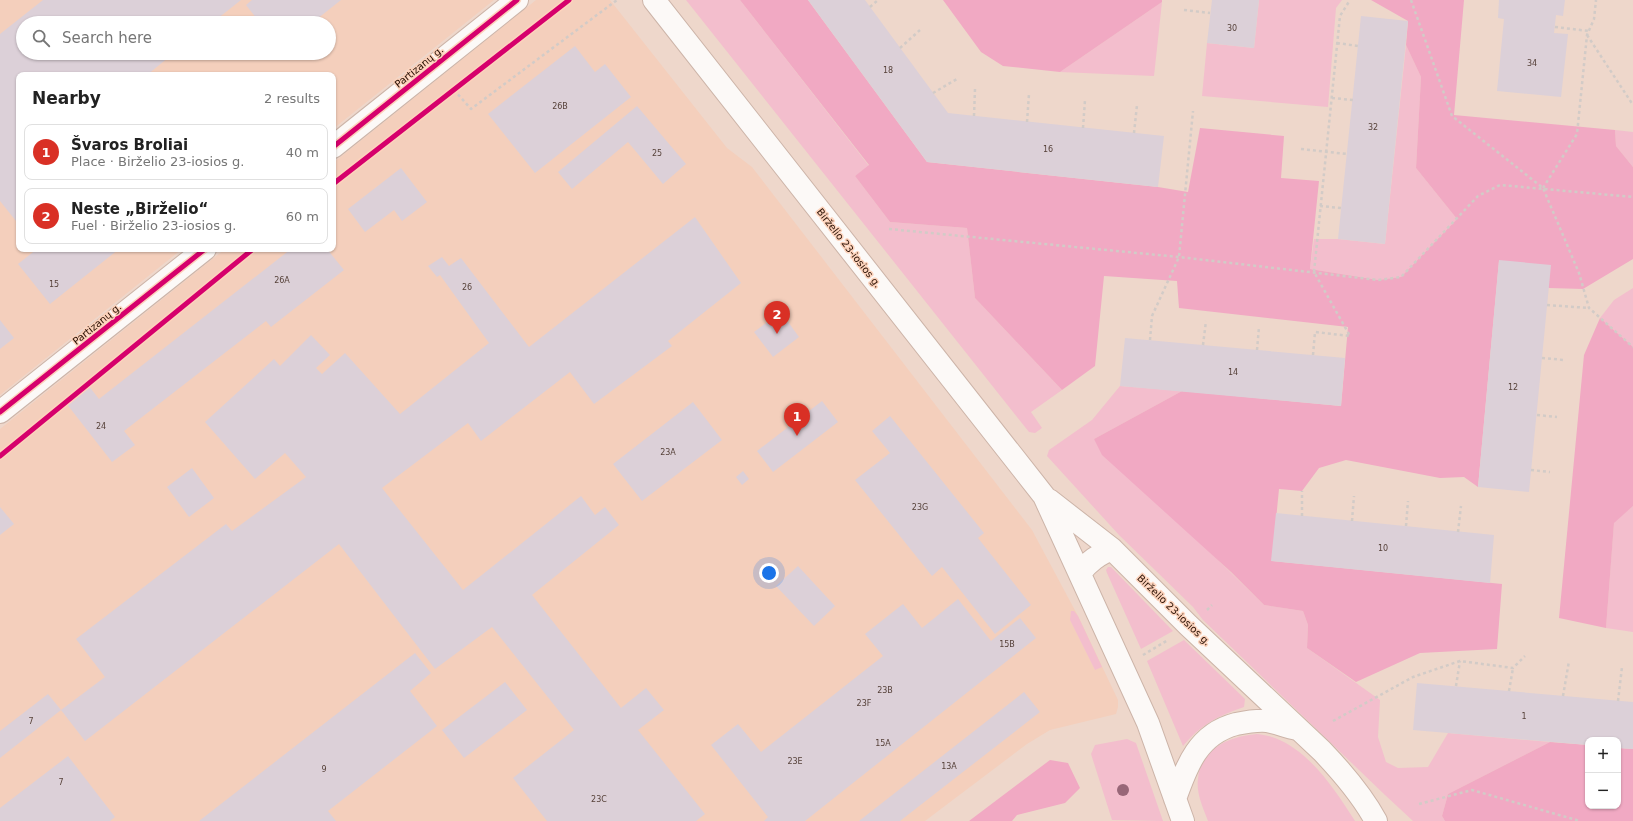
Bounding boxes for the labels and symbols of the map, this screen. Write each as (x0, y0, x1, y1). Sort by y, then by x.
house number: 30 (1227, 24, 1237, 33)
street label: Partizanų g. (393, 44, 445, 90)
house number: 34 (1527, 59, 1537, 68)
house number: 18 (883, 66, 893, 75)
house number: 26B (552, 102, 568, 111)
house number: 32 (1368, 123, 1378, 132)
house number: 16 (1043, 145, 1053, 154)
house number: 25 (652, 149, 662, 158)
street label: Birželio 23-iosios g. (815, 206, 883, 290)
house number: 26A (274, 276, 290, 285)
house number: 15 (49, 280, 59, 289)
house number: 26 (462, 283, 472, 292)
street label: Partizanų g. (71, 301, 123, 347)
pin: 2 (764, 301, 790, 334)
house number: 14 (1228, 368, 1238, 377)
house number: 12 (1508, 383, 1518, 392)
pin: 1 (784, 403, 810, 436)
house number: 24 (96, 422, 106, 431)
house number: 23A (660, 448, 676, 457)
house number: 23G (912, 503, 928, 512)
house number: 10 (1378, 544, 1388, 553)
your location (759, 563, 779, 583)
street label: Birželio 23-iosios g. (1135, 572, 1213, 648)
house number: 15B (999, 640, 1015, 649)
house number: 23B (877, 686, 893, 695)
house number: 23F (857, 699, 872, 708)
house number: 1 (1521, 712, 1527, 721)
house number: 7 (28, 717, 34, 726)
house number: 15A (875, 739, 891, 748)
house number: 23E (787, 757, 803, 766)
house number: 13A (941, 762, 957, 771)
house number: 9 (321, 765, 327, 774)
house number: 7 (58, 778, 64, 787)
house number: 23C (591, 795, 607, 804)

